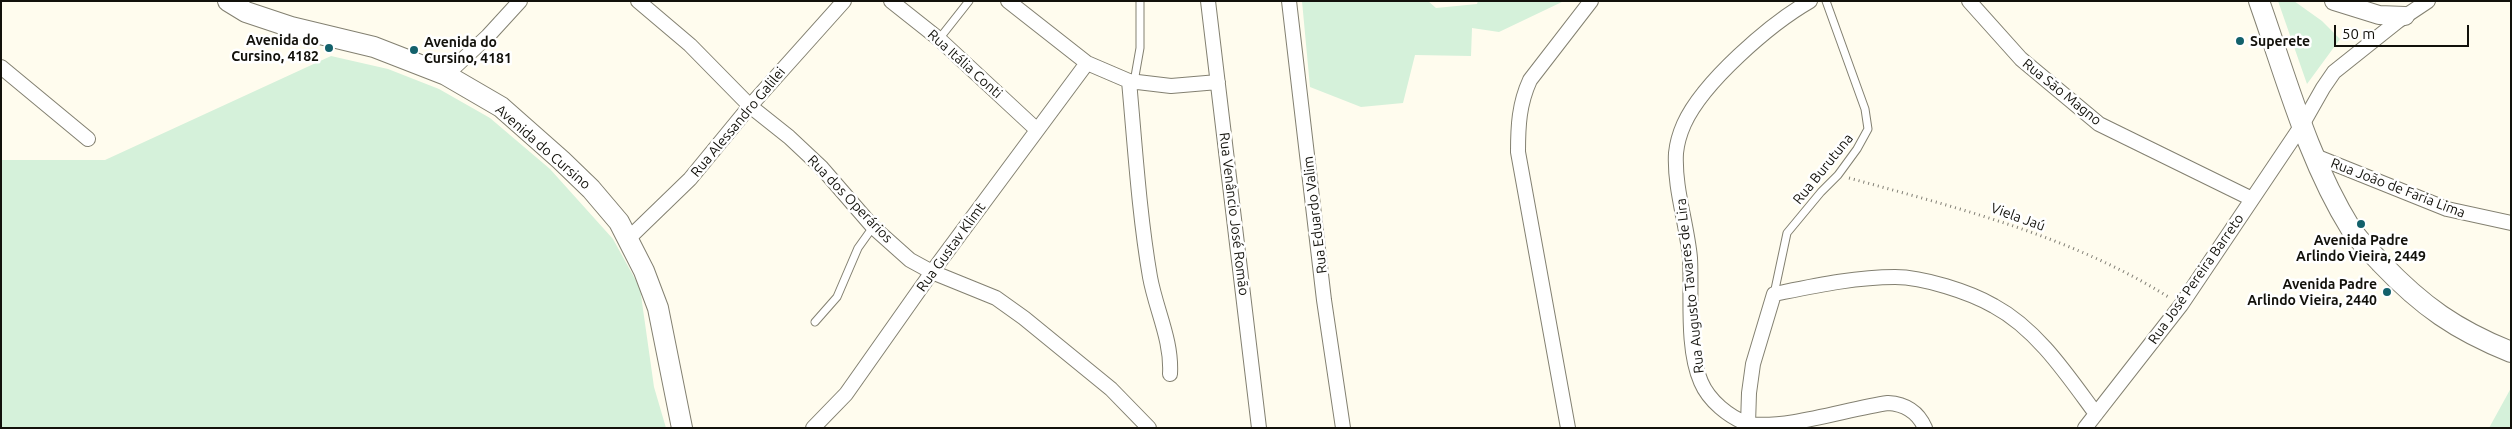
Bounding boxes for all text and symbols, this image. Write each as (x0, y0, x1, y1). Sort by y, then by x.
scale bar (2337, 15, 2472, 47)
text: 50 m (2342, 25, 2375, 42)
street label: Rua Itália Conti (924, 26, 1006, 102)
place label: Avenida do Cursino, 4182 (231, 32, 319, 64)
place label: Superete (2250, 33, 2310, 49)
place label: Avenida do Cursino, 4181 (424, 34, 512, 66)
marker: Superete (2234, 35, 2246, 47)
marker: Avenida do Cursino, 4182 (323, 42, 335, 54)
marker: Avenida do Cursino, 4181 (408, 44, 420, 56)
street label: Rua São Magno (2019, 55, 2105, 129)
street label: Rua Alessandro Galilei (687, 64, 789, 180)
street label: Avenida do Cursino (492, 101, 594, 193)
street label: Rua Burutuna (1789, 130, 1857, 208)
street label: Rua Venâncio José Romão (1216, 132, 1252, 296)
street label: Rua dos Operários (804, 152, 896, 246)
street label: Rua Eduardo Valim (1299, 155, 1331, 275)
street label: Rua João de Faria Lima (2328, 155, 2468, 221)
street label: Rua Augusto Tavares de Lira (1672, 198, 1708, 374)
street label: Rua Gustav Klimt (913, 199, 989, 295)
street label: Viela Jaú (1989, 199, 2047, 235)
street label: Rua José Pereira Barreto (2145, 211, 2247, 347)
marker: Avenida Padre Arlindo Vieira, 2449 (2355, 218, 2367, 230)
place label: Avenida Padre Arlindo Vieira, 2449 (2296, 232, 2426, 264)
place label: Avenida Padre Arlindo Vieira, 2440 (2247, 276, 2377, 308)
marker: Avenida Padre Arlindo Vieira, 2440 (2381, 286, 2393, 298)

